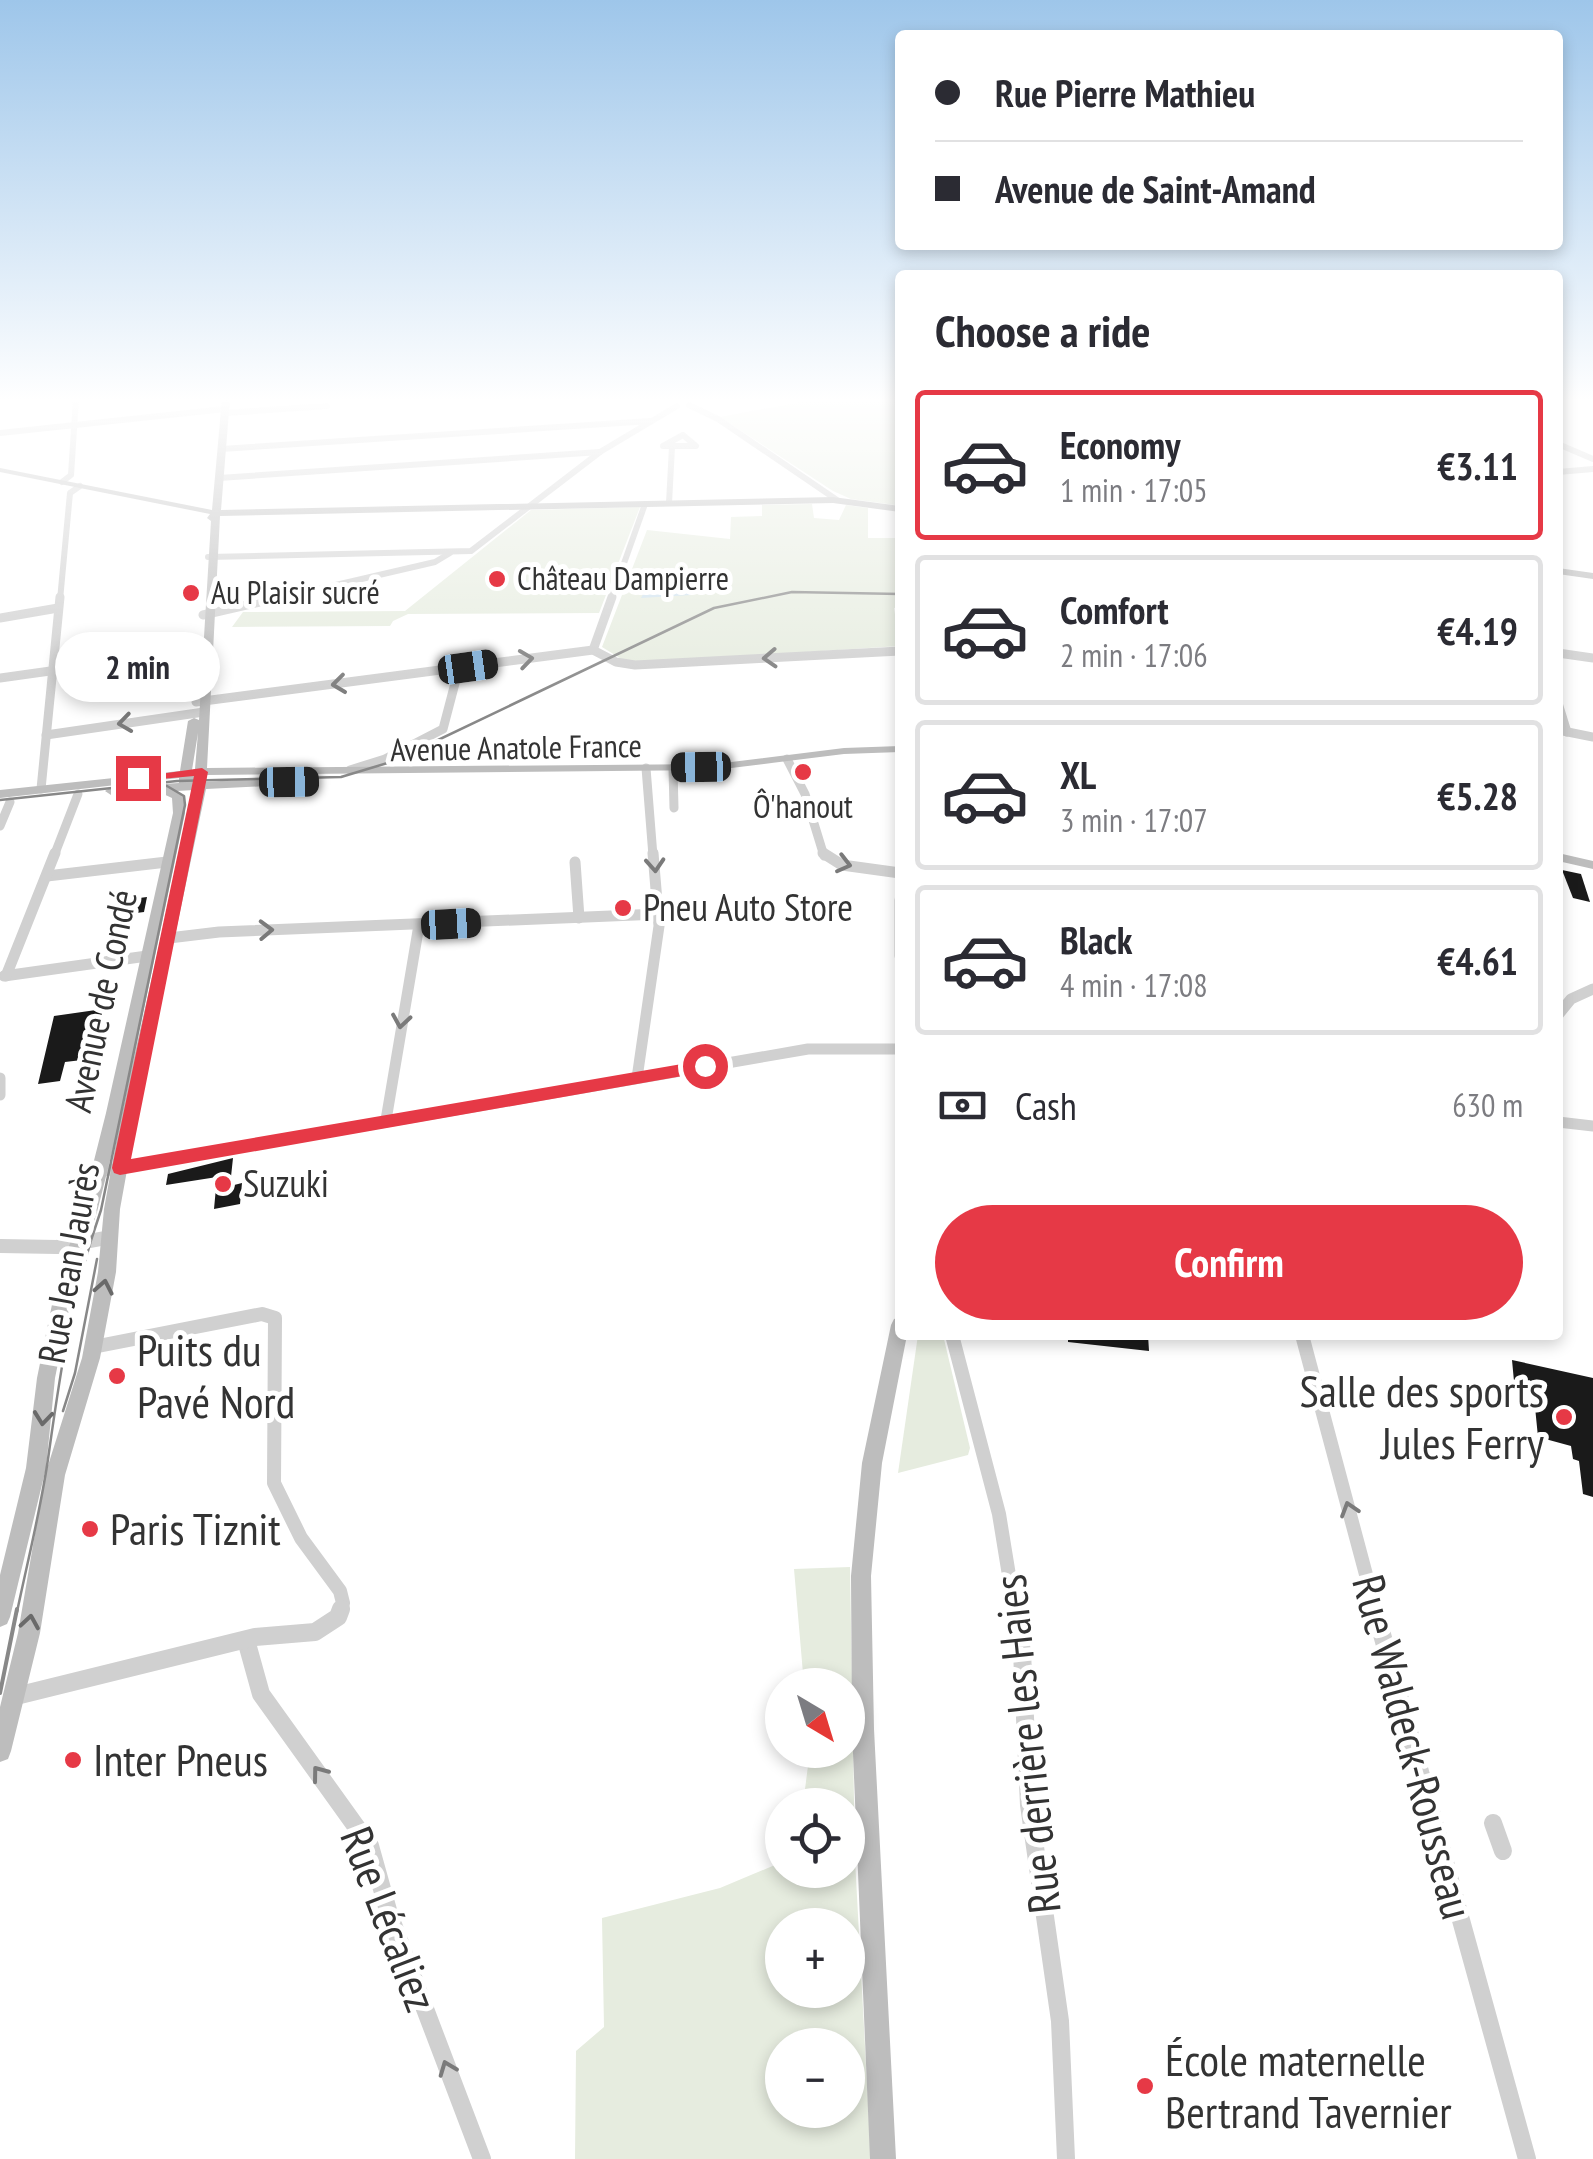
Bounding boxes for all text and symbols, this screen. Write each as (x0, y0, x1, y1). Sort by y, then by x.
text: Rue Pierre Mathieu (995, 68, 1255, 117)
text: Avenue de Saint-Amand (995, 164, 1316, 213)
text: Choose a ride (935, 301, 1150, 359)
icon: car (940, 420, 1030, 510)
text: Economy (1060, 420, 1180, 469)
text: €3.11 (1437, 441, 1518, 490)
text: 1 min · 17:05 (1060, 469, 1208, 511)
place label: Château Dampierre (517, 557, 729, 599)
marker: Château Dampierre (486, 568, 508, 590)
place label: Au Plaisir sucré (211, 571, 380, 613)
marker: Au Plaisir sucré (180, 582, 202, 604)
icon: car (940, 585, 1030, 675)
text: Comfort (1060, 585, 1169, 634)
text: €4.19 (1437, 606, 1518, 655)
callout: 2 min (56, 633, 220, 703)
text: 2 min · 17:06 (1060, 634, 1208, 676)
text: 2 min (105, 646, 170, 688)
one-way arrow (761, 647, 777, 668)
car (436, 648, 500, 686)
one-way arrow (518, 650, 535, 671)
one-way arrow (330, 673, 346, 694)
one-way arrow (117, 712, 133, 733)
street label: Avenue Anatole France (390, 724, 642, 770)
icon: car (940, 750, 1030, 840)
text: XL (1060, 750, 1096, 799)
car (671, 751, 731, 783)
route end (116, 756, 161, 801)
marker: Ô'hanout (792, 761, 814, 783)
car (259, 766, 319, 798)
text: €5.28 (1437, 771, 1518, 820)
place label: Ô'hanout (753, 785, 853, 827)
text: 3 min · 17:07 (1060, 799, 1208, 841)
one-way arrow (835, 852, 852, 873)
one-way arrow (644, 857, 665, 873)
place label: Pneu Auto Store (643, 882, 853, 931)
street label: Avenue de Condé (52, 885, 147, 1116)
marker: Pneu Auto Store (612, 897, 634, 919)
car (420, 907, 482, 941)
icon: car (940, 915, 1030, 1005)
text: Black (1060, 915, 1133, 964)
one-way arrow (259, 920, 275, 941)
text: €4.61 (1437, 936, 1518, 985)
text: 4 min · 17:08 (1060, 964, 1208, 1006)
one-way arrow (391, 1013, 412, 1029)
route start (683, 1044, 728, 1089)
icon: cash (935, 1078, 990, 1133)
text: Cash (1015, 1081, 1077, 1130)
text: 630 m (1452, 1084, 1523, 1126)
street label: Rue Jean Jaurès (26, 1158, 109, 1367)
place label: Suzuki (243, 1158, 329, 1207)
marker: Suzuki (212, 1173, 234, 1195)
button: Confirm (935, 1205, 1523, 1320)
one-way arrow (93, 1279, 114, 1296)
place label: Puits du Pavé Nord (137, 1320, 295, 1430)
place label: Salle des sports Jules Ferry (1300, 1361, 1544, 1471)
marker: Puits du Pavé Nord (106, 1365, 128, 1387)
marker: Salle des sports Jules Ferry (1553, 1406, 1575, 1428)
one-way arrow (32, 1410, 54, 1426)
place label: Paris Tiznit (110, 1499, 281, 1557)
one-way arrow (1340, 1502, 1361, 1519)
marker: Paris Tiznit (79, 1518, 101, 1540)
street label: Rue Waldeck-Rousseau (1340, 1568, 1488, 1925)
street label: Rue derrière les Haies (979, 1572, 1073, 1916)
one-way arrow (19, 1614, 40, 1630)
north arrow (765, 1668, 865, 1768)
map controls (765, 1668, 865, 2128)
place label: Inter Pneus (93, 1730, 268, 1788)
marker: Inter Pneus (62, 1749, 84, 1771)
one-way arrow (313, 1765, 332, 1784)
button: locate (765, 1788, 865, 1888)
street label: Rue Lécaliez (328, 1818, 452, 2019)
button: + (765, 1908, 865, 2008)
button: − (765, 2028, 865, 2128)
place label: École maternelle Bertrand Tavernier (1165, 2030, 1452, 2140)
one-way arrow (439, 2060, 459, 2078)
marker: École maternelle Bertrand Tavernier (1134, 2075, 1156, 2097)

